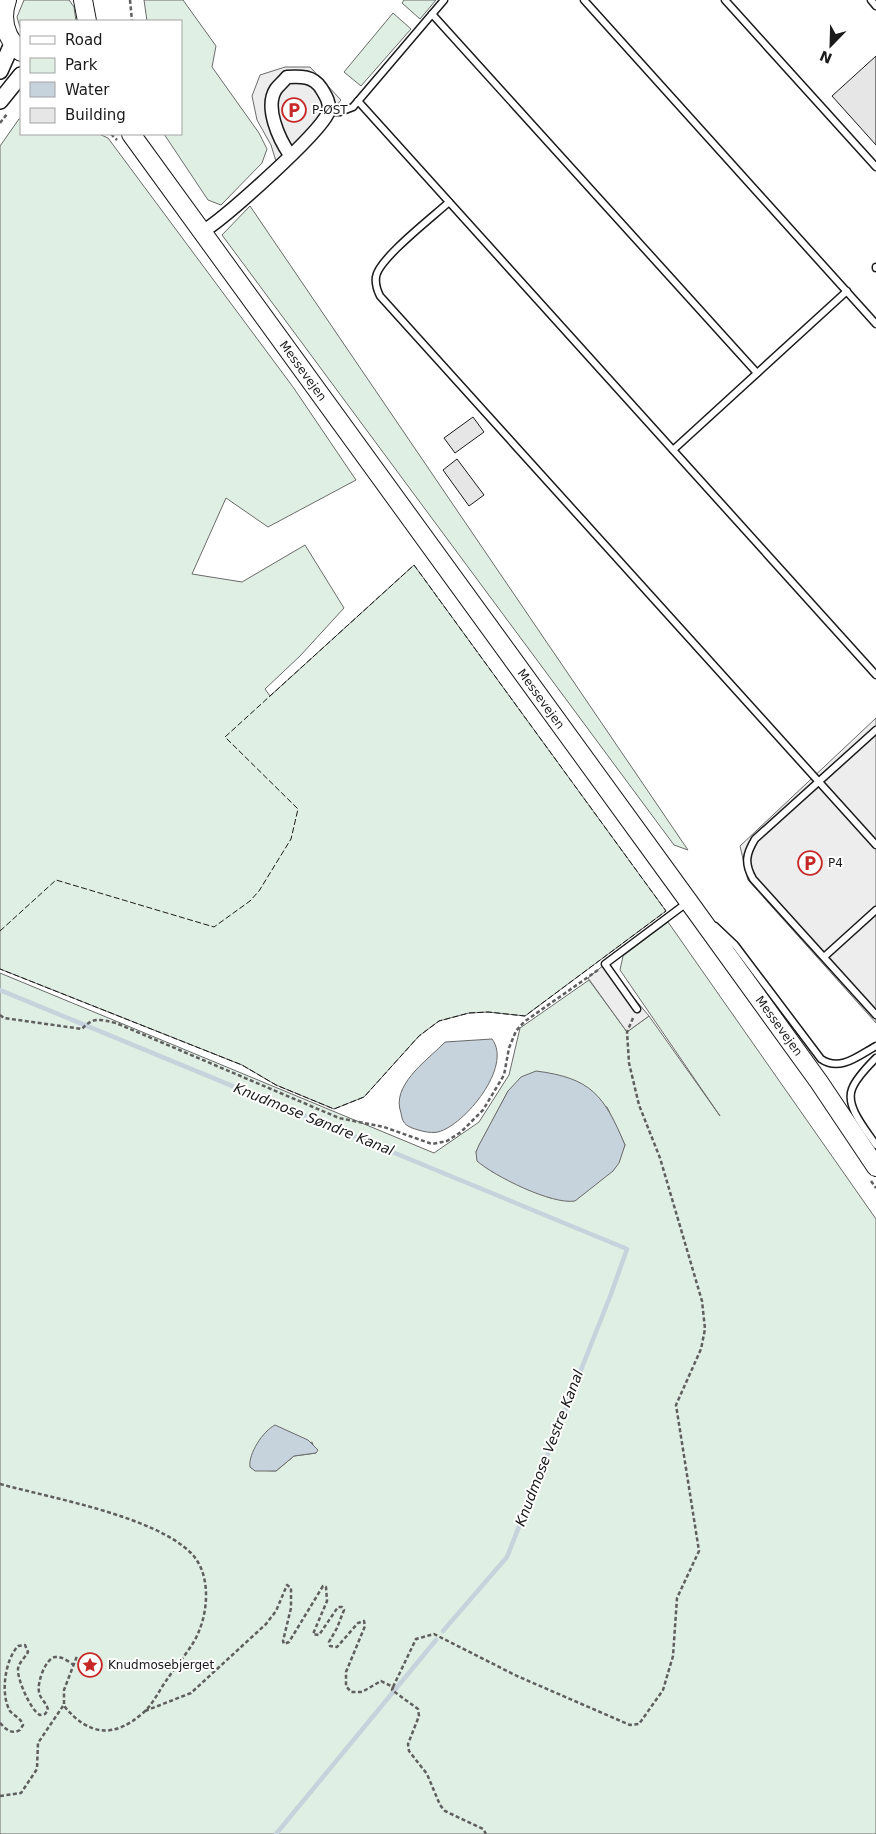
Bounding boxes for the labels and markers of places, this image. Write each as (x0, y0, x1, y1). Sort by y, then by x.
parking icon: P-ØST (281, 97, 307, 123)
place label: P-ØST (312, 103, 348, 117)
parking icon: P4 (797, 850, 823, 876)
place label: P4 (828, 856, 843, 870)
place icon: Knudmosebjerget (77, 1652, 103, 1678)
place label: Knudmosebjerget (108, 1658, 214, 1672)

